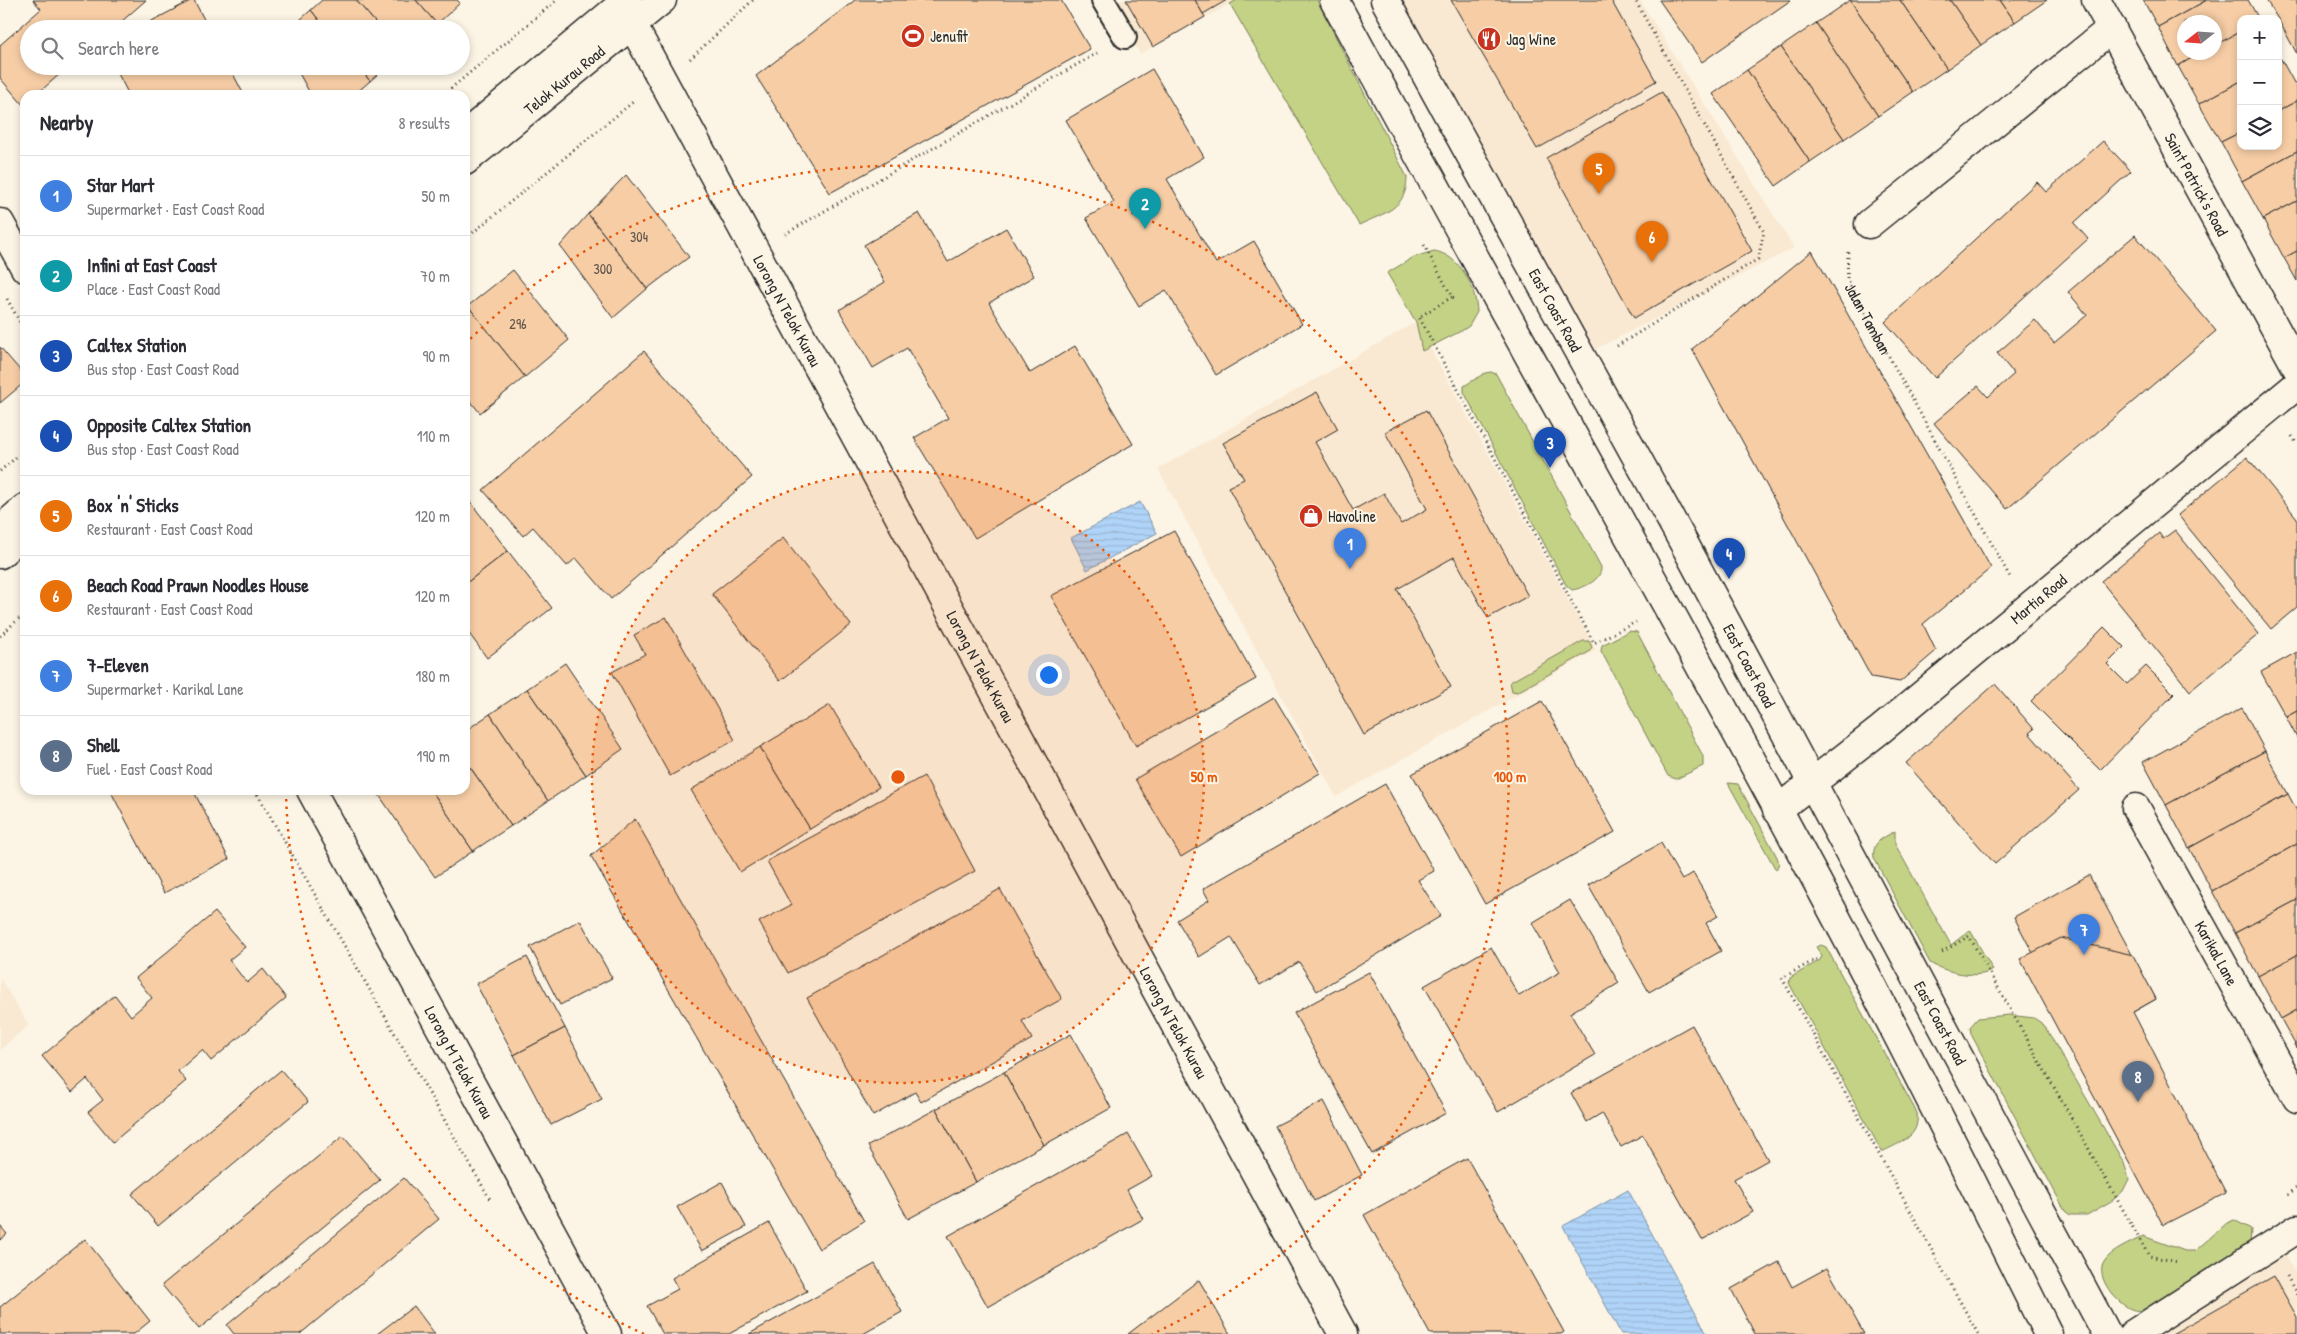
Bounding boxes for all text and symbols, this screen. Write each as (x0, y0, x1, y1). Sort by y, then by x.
north arrow (2177, 15, 2222, 60)
map controls (2237, 15, 2282, 150)
button: + (2237, 15, 2282, 60)
search box (20, 20, 470, 75)
sports icon: Jenufit (900, 23, 926, 49)
place label: Jenufit (930, 25, 968, 47)
restaurant icon: Jag Wine (1476, 26, 1502, 52)
place label: Jag Wine (1506, 28, 1557, 50)
icon: search (38, 34, 66, 62)
text: Search here (78, 35, 159, 61)
street label: Telok Kurau Road (519, 40, 609, 120)
button: − (2237, 60, 2282, 105)
button: layers (2237, 105, 2282, 150)
text: Nearby (40, 108, 93, 137)
text: 8 results (398, 112, 450, 134)
street label: Saint Patrick's Road (2160, 129, 2234, 240)
pin: 5 (1583, 153, 1615, 194)
text: Star Mart (87, 172, 154, 198)
text: 1 (53, 185, 59, 207)
text: 50 m (422, 185, 450, 207)
pin: 2 (1129, 188, 1161, 229)
text: Supermarket · East Coast Road (87, 198, 264, 220)
pin: 6 (1636, 221, 1668, 262)
house number: 304 (630, 227, 648, 246)
street label: Lorong N Telok Kurau (748, 251, 827, 371)
text: Infini at East Coast (87, 252, 217, 278)
house number: 300 (594, 259, 612, 278)
text: 2 (52, 265, 60, 287)
text: 70 m (420, 265, 450, 287)
street label: East Coast Road (1524, 265, 1587, 356)
text: Place · East Coast Road (87, 278, 220, 300)
street label: Jalan Tamban (1840, 279, 1897, 358)
house number: 296 (509, 314, 527, 333)
text: Caltex Station (87, 332, 187, 358)
text: 3 (52, 345, 60, 367)
text: 90 m (422, 345, 450, 367)
text: Bus stop · East Coast Road (87, 358, 239, 380)
text: Opposite Caltex Station (87, 412, 251, 438)
text: 4 (53, 425, 59, 447)
text: 110 m (417, 425, 450, 447)
pin: 3 (1534, 427, 1566, 468)
text: Bus stop · East Coast Road (87, 438, 239, 460)
text: Box 'n' Sticks (87, 492, 178, 518)
shop icon: Havoline (1298, 503, 1324, 529)
text: 5 (53, 505, 59, 527)
text: 120 m (415, 505, 450, 527)
place label: Havoline (1328, 505, 1377, 527)
text: Restaurant · East Coast Road (87, 518, 252, 540)
pin: 1 (1334, 528, 1366, 569)
pin: 4 (1713, 538, 1745, 579)
street label: Martia Road (2005, 569, 2071, 629)
text: Beach Road Prawn Noodles House (87, 572, 309, 598)
text: 6 (53, 585, 59, 607)
text: 120 m (415, 585, 450, 607)
text: Restaurant · East Coast Road (87, 598, 252, 620)
street label: Lorong N Telok Kurau (942, 607, 1020, 727)
street label: East Coast Road (1718, 620, 1781, 711)
text: 7-Eleven (87, 652, 149, 678)
your location (1036, 662, 1062, 688)
text: 7 (52, 665, 60, 687)
text: 180 m (416, 665, 450, 687)
text: Supermarket · Karikal Lane (87, 678, 244, 700)
text: Shell (87, 732, 119, 758)
text: 8 (53, 745, 59, 767)
text: 190 m (417, 745, 450, 767)
text: Fuel · East Coast Road (87, 758, 212, 780)
text: 50 m (1191, 766, 1217, 787)
text: 100 m (1494, 766, 1526, 787)
centre of rings (889, 768, 907, 786)
pin: 7 (2068, 914, 2100, 955)
street label: Karikal Lane (2190, 917, 2244, 990)
street label: Lorong N Telok Kurau (1135, 963, 1213, 1083)
street label: East Coast Road (1909, 977, 1972, 1069)
street label: Lorong M Telok Kurau (420, 1002, 499, 1123)
pin: 8 (2122, 1061, 2154, 1102)

